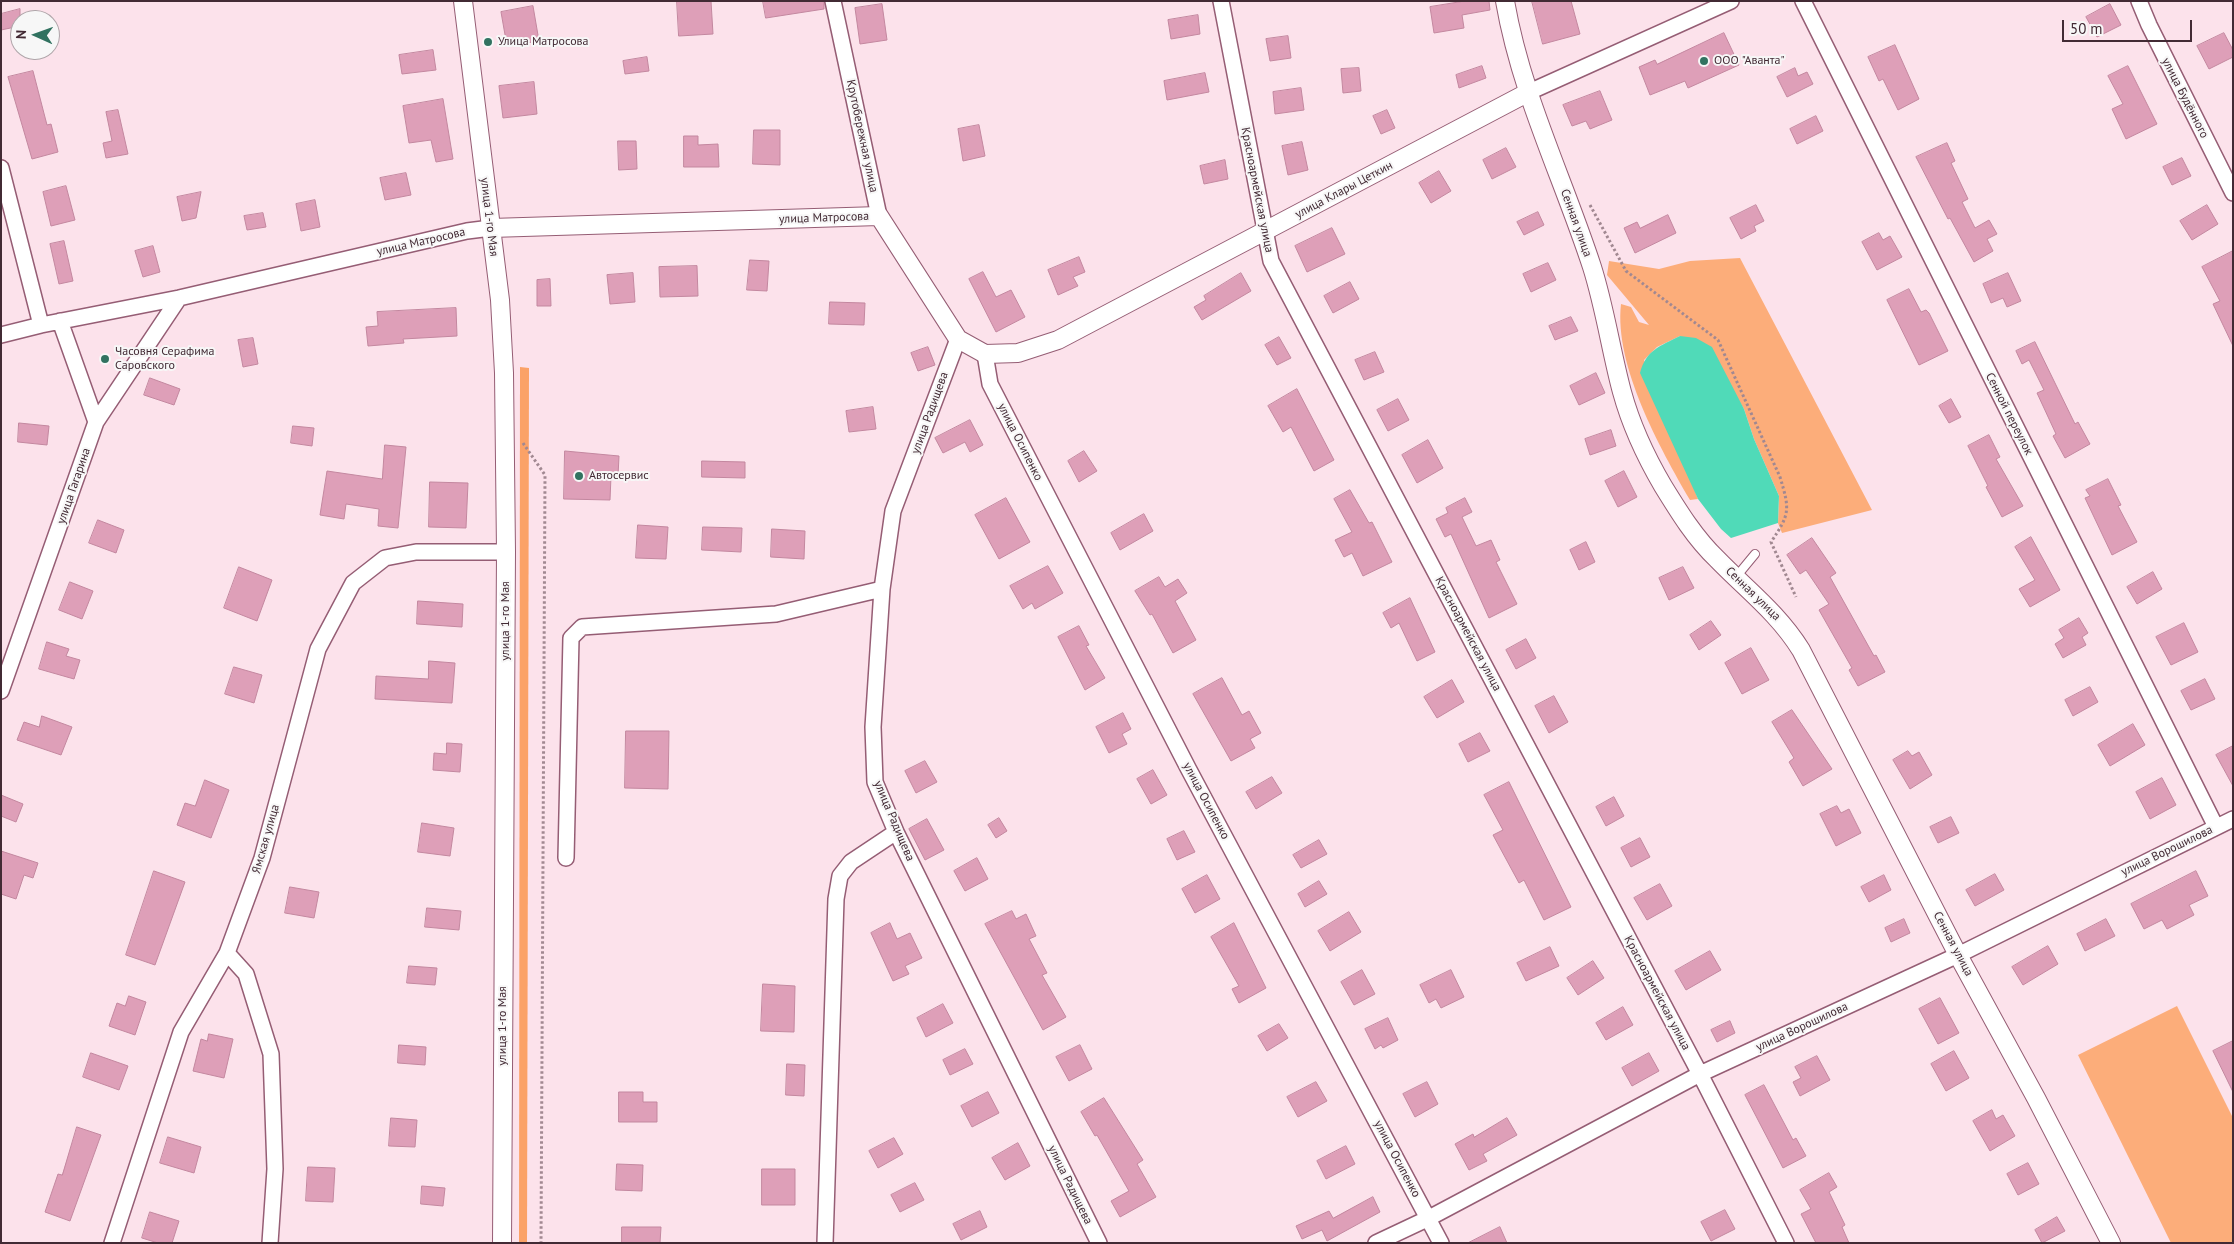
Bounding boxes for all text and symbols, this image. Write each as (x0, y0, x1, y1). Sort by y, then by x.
north arrow (10, 10, 60, 60)
scale bar (2064, 10, 2194, 42)
text: 50 m (2070, 19, 2103, 38)
text: N (12, 30, 30, 39)
place label: Улица Матросова (498, 35, 589, 49)
marker: Улица Матросова (482, 36, 494, 48)
place label: ООО "Аванта" (1714, 54, 1785, 68)
marker: ООО "Аванта" (1698, 55, 1710, 67)
street label: улица Будённого (2159, 55, 2211, 141)
street label: Крутобережная улица (843, 78, 881, 194)
street label: Красноармейская улица (1238, 126, 1276, 254)
street label: улица Клары Цеткин (1293, 158, 1395, 222)
street label: улица 1-го Мая (477, 177, 501, 257)
street label: Сенная улица (1557, 187, 1595, 259)
street label: улица Матросова (779, 209, 869, 227)
street label: улица Матросова (375, 225, 467, 259)
place label: Часовня Серафима Саровского (115, 345, 215, 373)
marker: Часовня Серафима Саровского (99, 353, 111, 365)
street label: улица Радищева (909, 370, 951, 456)
street label: Сенной переулок (1982, 371, 2036, 457)
street label: улица Осипенко (994, 401, 1046, 483)
street label: улица Гагарина (54, 446, 94, 526)
place label: Автосервис (589, 469, 649, 483)
marker: Автосервис (573, 470, 585, 482)
street label: Сенная улица (1723, 564, 1783, 624)
street label: Красноармейская улица (1432, 574, 1504, 694)
street label: улица 1-го Мая (499, 581, 513, 661)
street label: улица Осипенко (1180, 760, 1232, 842)
street label: улица Радищева (871, 779, 917, 863)
street label: Ямская улица (249, 803, 283, 875)
street label: улица Ворошилова (2119, 823, 2215, 879)
street label: Сенная улица (1930, 909, 1976, 979)
street label: Красноармейская улица (1621, 933, 1693, 1053)
street label: улица 1-го Мая (496, 986, 510, 1066)
street label: улица Ворошилова (1754, 999, 1850, 1055)
street label: улица Осипенко (1371, 1118, 1423, 1200)
street label: улица Радищева (1045, 1143, 1095, 1227)

